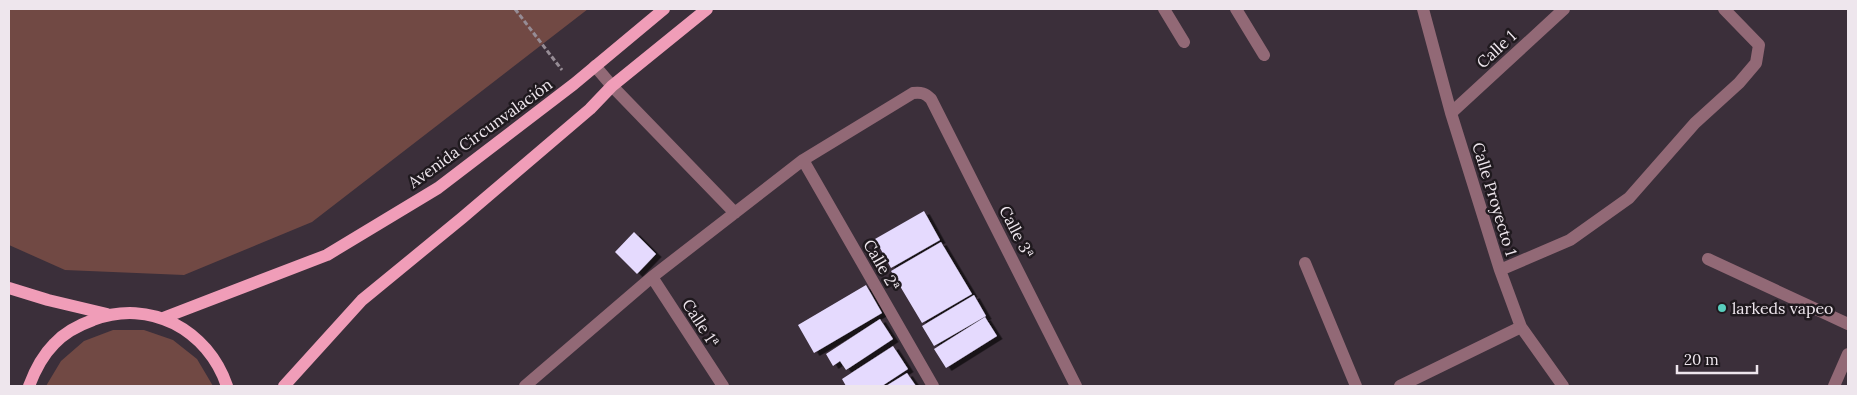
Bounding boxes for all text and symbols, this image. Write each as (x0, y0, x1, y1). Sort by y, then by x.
street label: Calle 1 (1472, 26, 1520, 72)
street label: Avenida Circunvalación (403, 74, 556, 193)
street label: Calle Proyecto 1 (1468, 140, 1522, 258)
street label: Calle 3ª (995, 202, 1039, 262)
street label: Calle 2ª (859, 236, 905, 294)
street label: Calle 1ª (678, 295, 724, 351)
place label: larkeds vapeo (1732, 298, 1833, 318)
marker: larkeds vapeo (1716, 302, 1728, 314)
scale bar (1677, 342, 1757, 374)
text: 20 m (1684, 350, 1719, 369)

